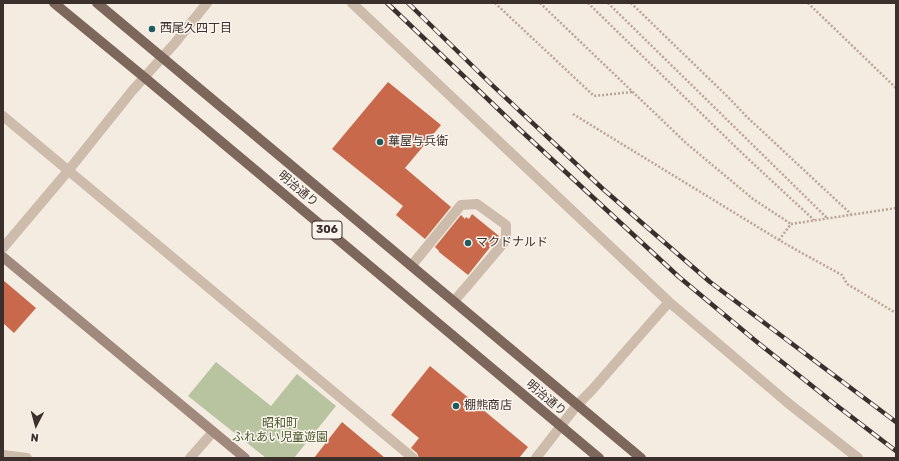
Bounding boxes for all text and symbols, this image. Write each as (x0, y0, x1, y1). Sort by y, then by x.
place label: 西尾久四丁目 (160, 22, 232, 36)
marker: 西尾久四丁目 (147, 24, 157, 34)
place label: 華屋与兵衛 (388, 135, 448, 149)
marker: 華屋与兵衛 (375, 137, 385, 147)
street label: 明治通り (275, 168, 321, 210)
road number: 306 (312, 221, 342, 239)
place label: マクドナルド (476, 236, 548, 250)
marker: マクドナルド (463, 238, 473, 248)
street label: 明治通り (523, 377, 569, 419)
place label: 棚熊商店 (464, 399, 512, 413)
marker: 棚熊商店 (451, 401, 461, 411)
north arrow (16, 405, 56, 445)
park label: 昭和町 ふれあい児童遊園 (232, 417, 328, 445)
text: N (30, 431, 39, 444)

